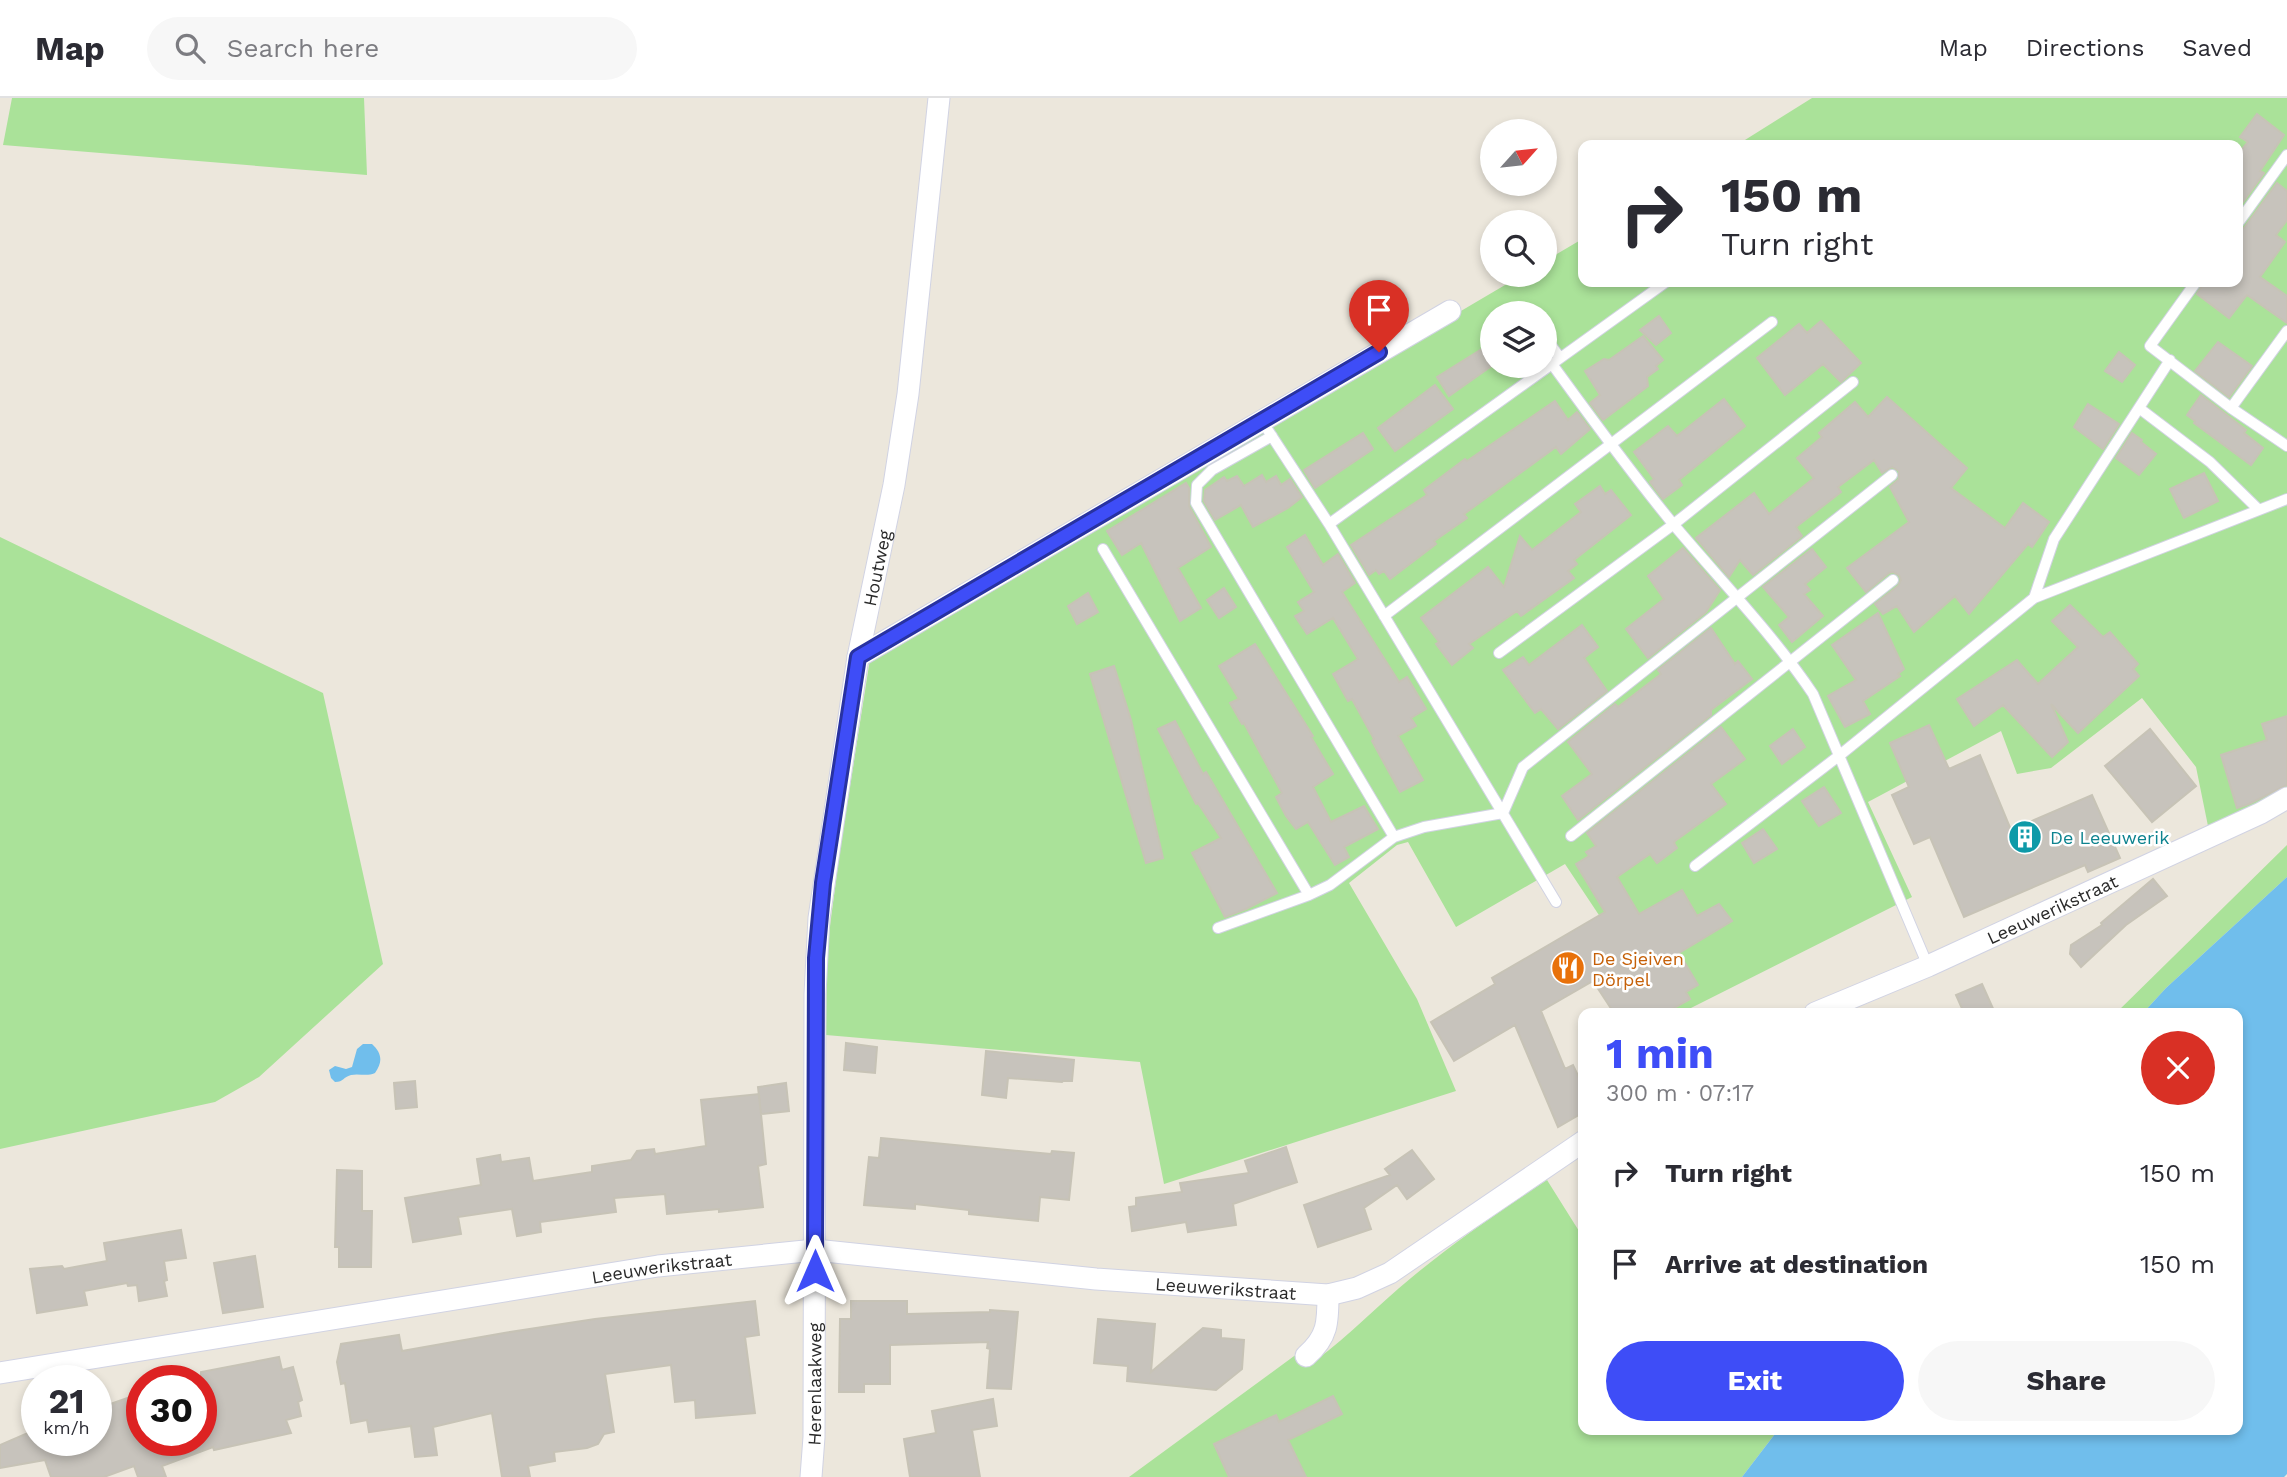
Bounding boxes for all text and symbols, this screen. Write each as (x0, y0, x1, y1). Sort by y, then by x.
search box (147, 17, 637, 80)
text: Map (35, 29, 105, 68)
icon: search (171, 29, 209, 67)
text: Search here (227, 33, 379, 63)
text: Map (1939, 34, 1988, 62)
text: Directions (2026, 34, 2144, 62)
text: Saved (2182, 34, 2252, 62)
north arrow (1480, 119, 1558, 196)
map controls (1480, 119, 1557, 378)
text: 150 m (1721, 166, 1862, 224)
icon: right (1606, 168, 1697, 259)
button: search (1480, 210, 1557, 287)
text: Turn right (1721, 225, 1873, 263)
pin (1349, 280, 1409, 352)
icon: arrive (1360, 291, 1398, 329)
button: layers (1480, 301, 1557, 378)
street label: Houtweg (858, 528, 895, 608)
building icon: De Leeuwerik (2006, 818, 2044, 856)
place label: De Leeuwerik (2050, 827, 2169, 848)
street label: Leeuwerikstraat (1983, 870, 2121, 948)
place label: De Sjeiven Dörpel (1592, 948, 1684, 990)
restaurant icon: De Sjeiven Dörpel (1549, 949, 1587, 987)
text: 1 min (1606, 1029, 1714, 1078)
button: close (2141, 1031, 2215, 1105)
text: 300 m · 07:17 (1606, 1080, 1754, 1107)
icon: right (1606, 1154, 1644, 1192)
text: Turn right (1665, 1158, 1792, 1188)
text: 150 m (2140, 1158, 2215, 1188)
position arrow (778, 1234, 852, 1308)
icon: arrive (1606, 1245, 1644, 1283)
street label: Leeuwerikstraat (590, 1248, 733, 1287)
text: Arrive at destination (1665, 1249, 1928, 1279)
text: 150 m (2140, 1249, 2215, 1279)
street label: Leeuwerikstraat (1154, 1273, 1297, 1303)
street label: Herenlaakweg (803, 1322, 825, 1446)
button: Exit (1606, 1341, 1904, 1421)
button: Share (1918, 1341, 2215, 1421)
speed limit sign: 30 (126, 1365, 217, 1456)
text: 21 (49, 1380, 84, 1422)
text: km/h (43, 1417, 90, 1438)

